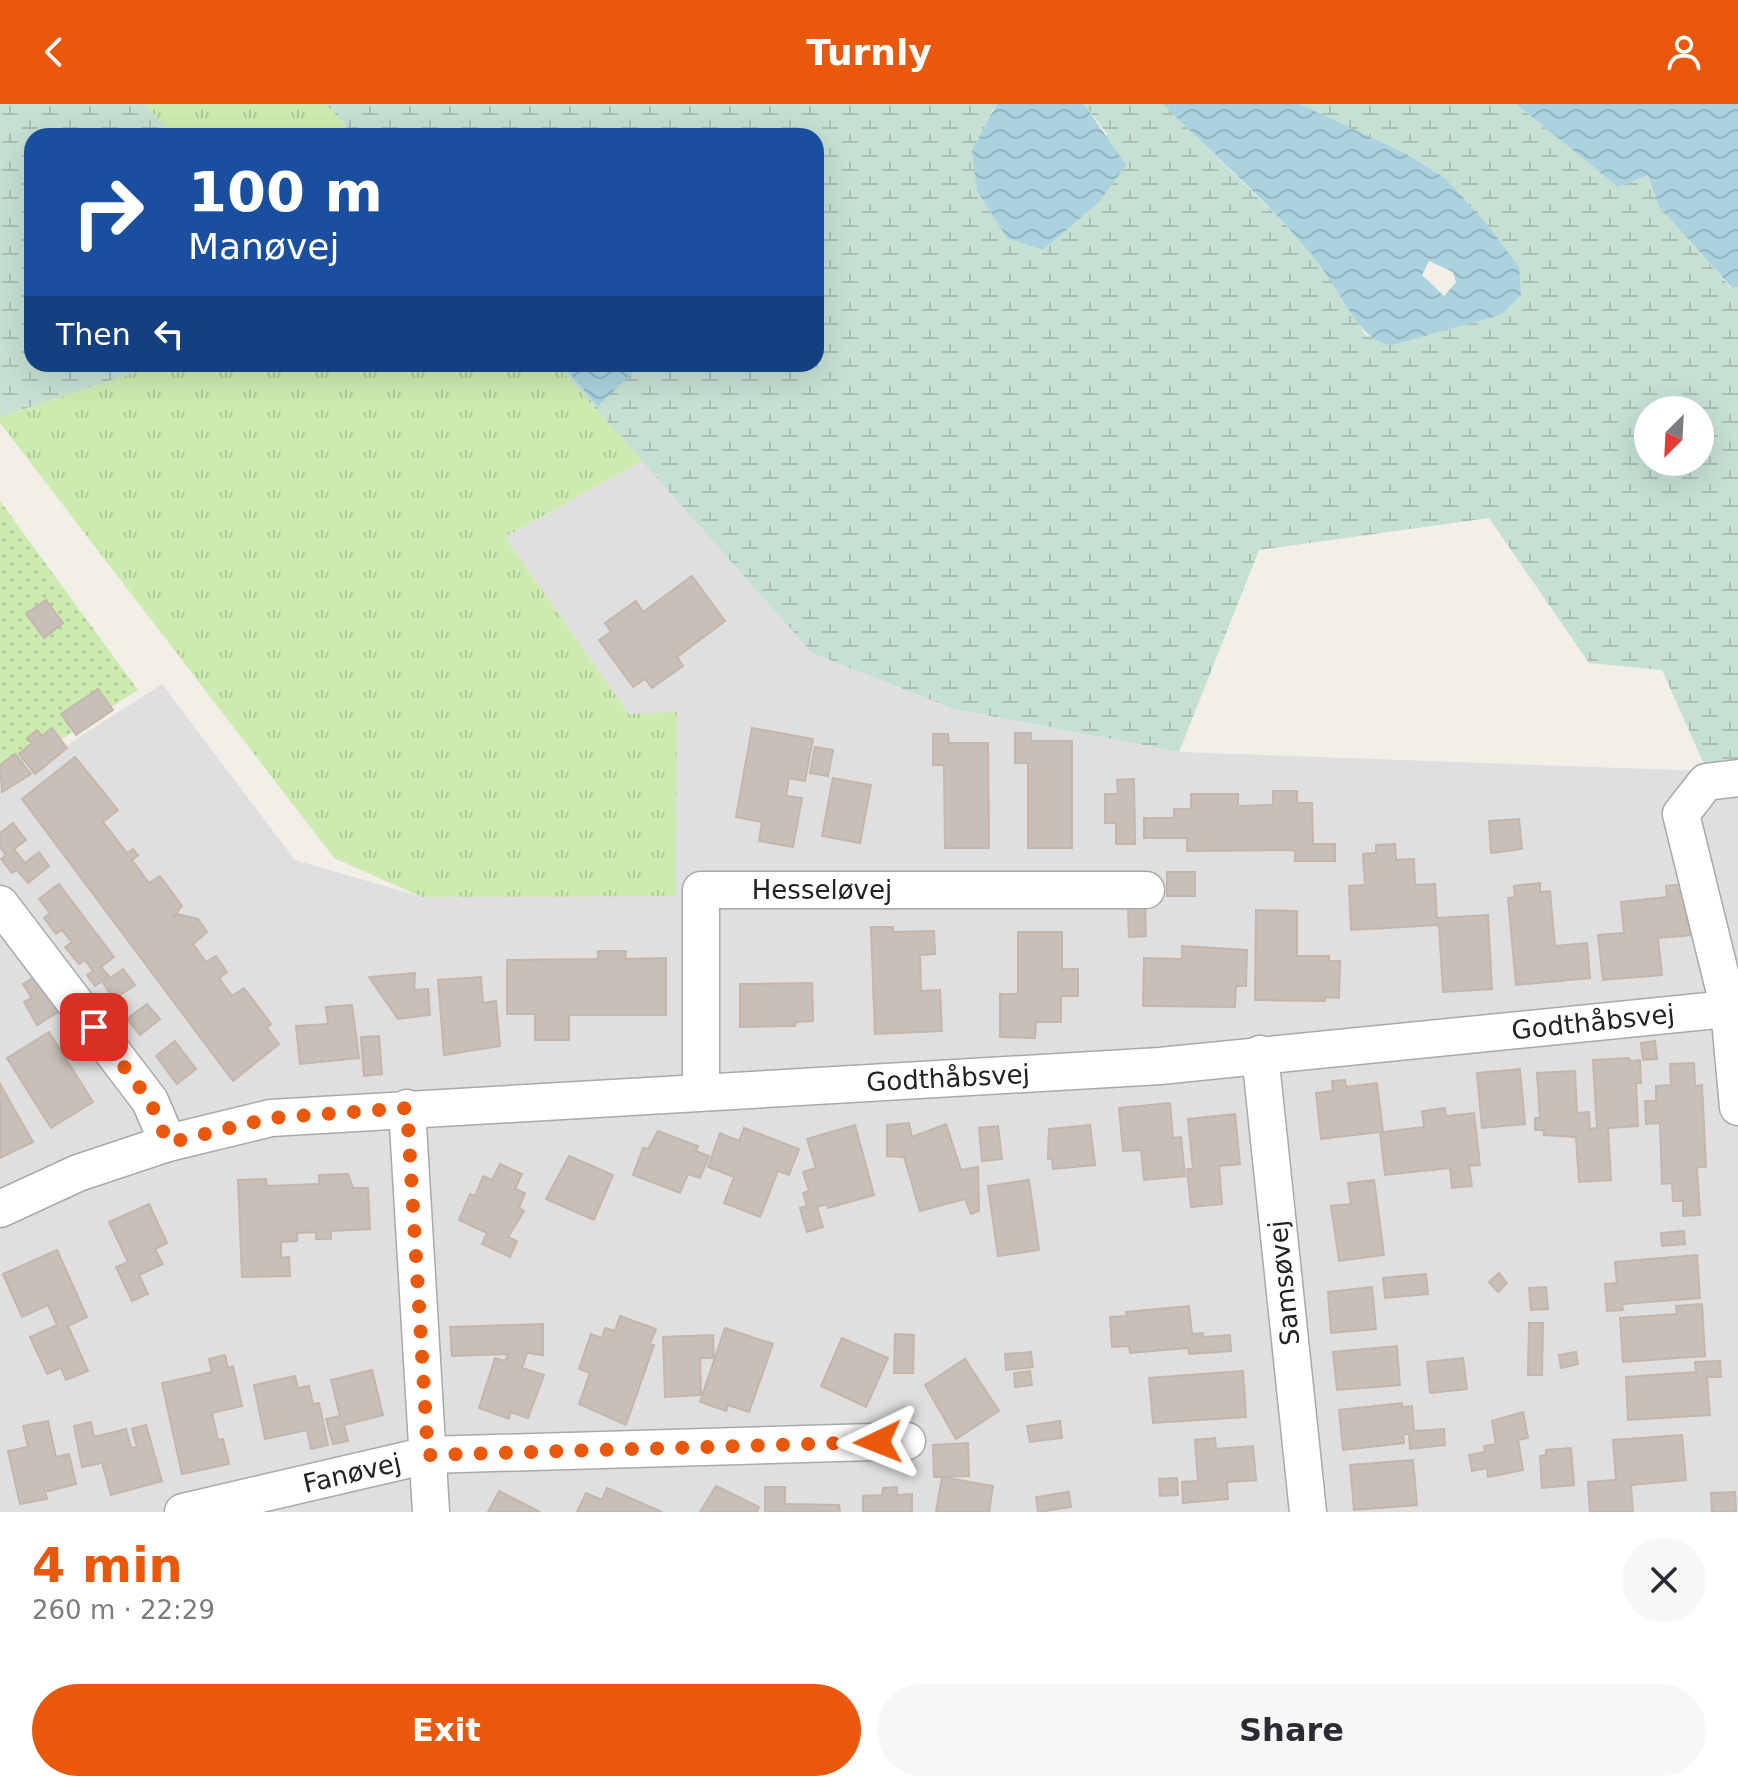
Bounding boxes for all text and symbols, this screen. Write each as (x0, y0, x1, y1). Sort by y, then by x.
icon: back (32, 30, 76, 74)
icon: person (1662, 30, 1706, 74)
text: Turnly (806, 32, 932, 73)
text: 100 m (188, 159, 383, 224)
icon: right (56, 160, 160, 264)
text: Manøvej (188, 226, 339, 267)
icon: left (147, 312, 191, 356)
text: Then (56, 317, 131, 352)
north arrow (1634, 396, 1714, 476)
map controls (1634, 396, 1714, 476)
street label: Hesseløvej (752, 875, 892, 905)
pin (60, 993, 128, 1061)
street label: Godthåbsvej (1510, 999, 1676, 1045)
icon: arrive (72, 1005, 116, 1049)
street label: Godthåbsvej (865, 1059, 1031, 1097)
street label: Samsøvej (1263, 1219, 1305, 1347)
position arrow (836, 1400, 920, 1484)
street label: Fanøvej (300, 1447, 404, 1499)
text: 4 min (32, 1537, 183, 1593)
button: close (1622, 1538, 1706, 1622)
text: 260 m · 22:29 (32, 1595, 215, 1625)
button: Exit (32, 1684, 861, 1776)
button: Share (877, 1684, 1706, 1776)

